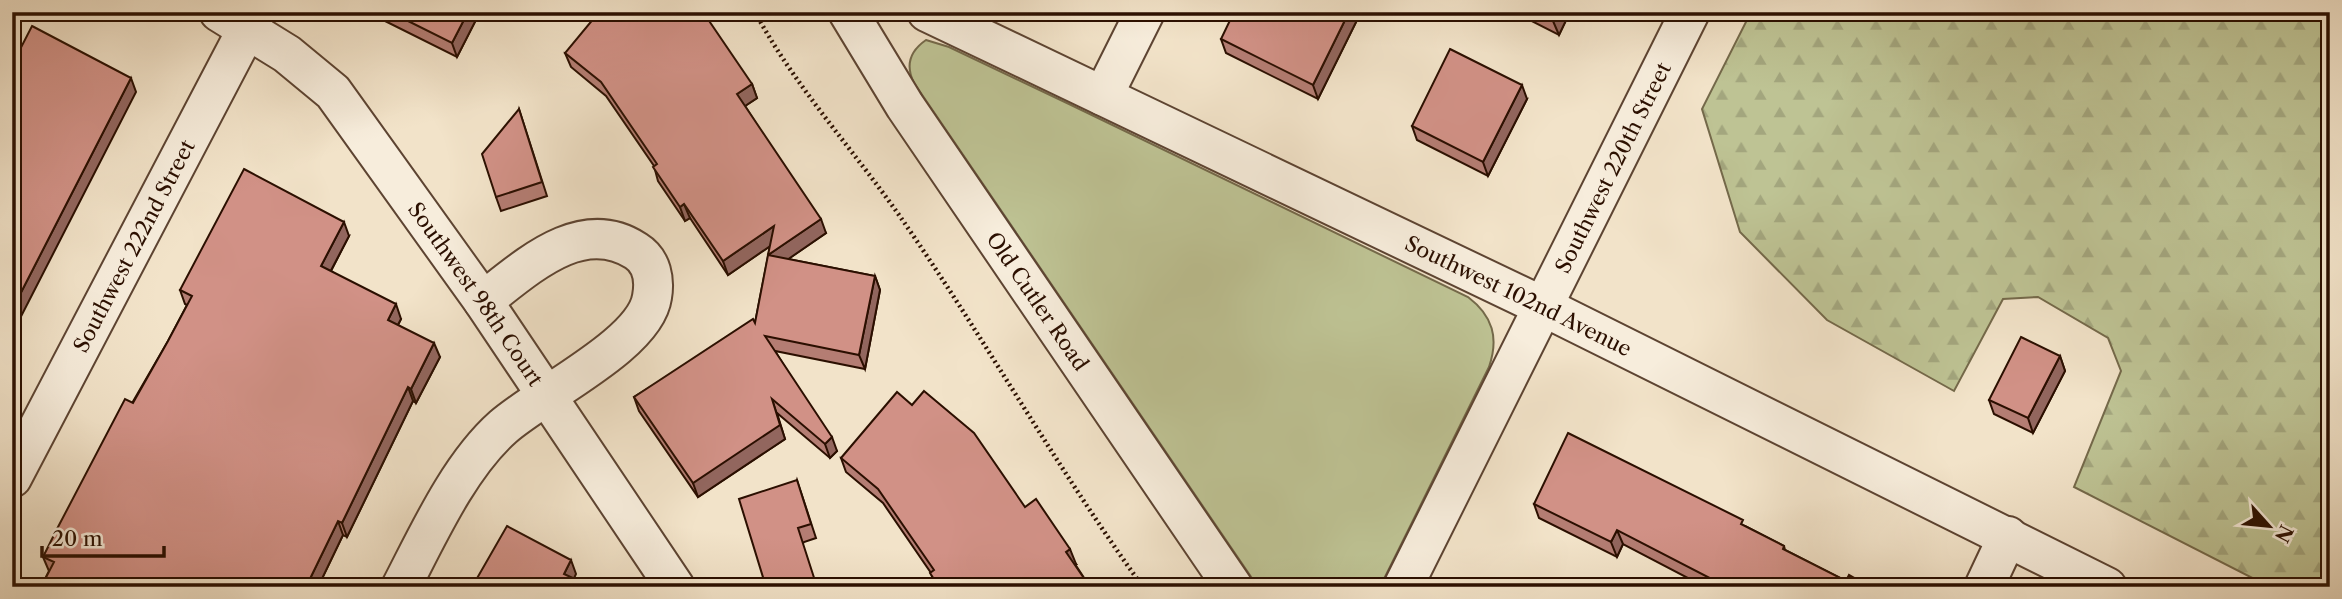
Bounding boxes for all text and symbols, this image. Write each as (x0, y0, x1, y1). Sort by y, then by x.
street label: Southwest 220th Street (1549, 57, 1676, 277)
street label: Southwest 222nd Street (68, 135, 200, 356)
street label: Southwest 98th Court (403, 197, 549, 391)
street label: Old Cutler Road (982, 227, 1094, 375)
street label: Southwest 102nd Avenue (1401, 230, 1636, 361)
north arrow (2234, 490, 2304, 560)
scale bar (42, 515, 164, 559)
text: N (2270, 521, 2298, 546)
text: 20 m (52, 526, 103, 551)

